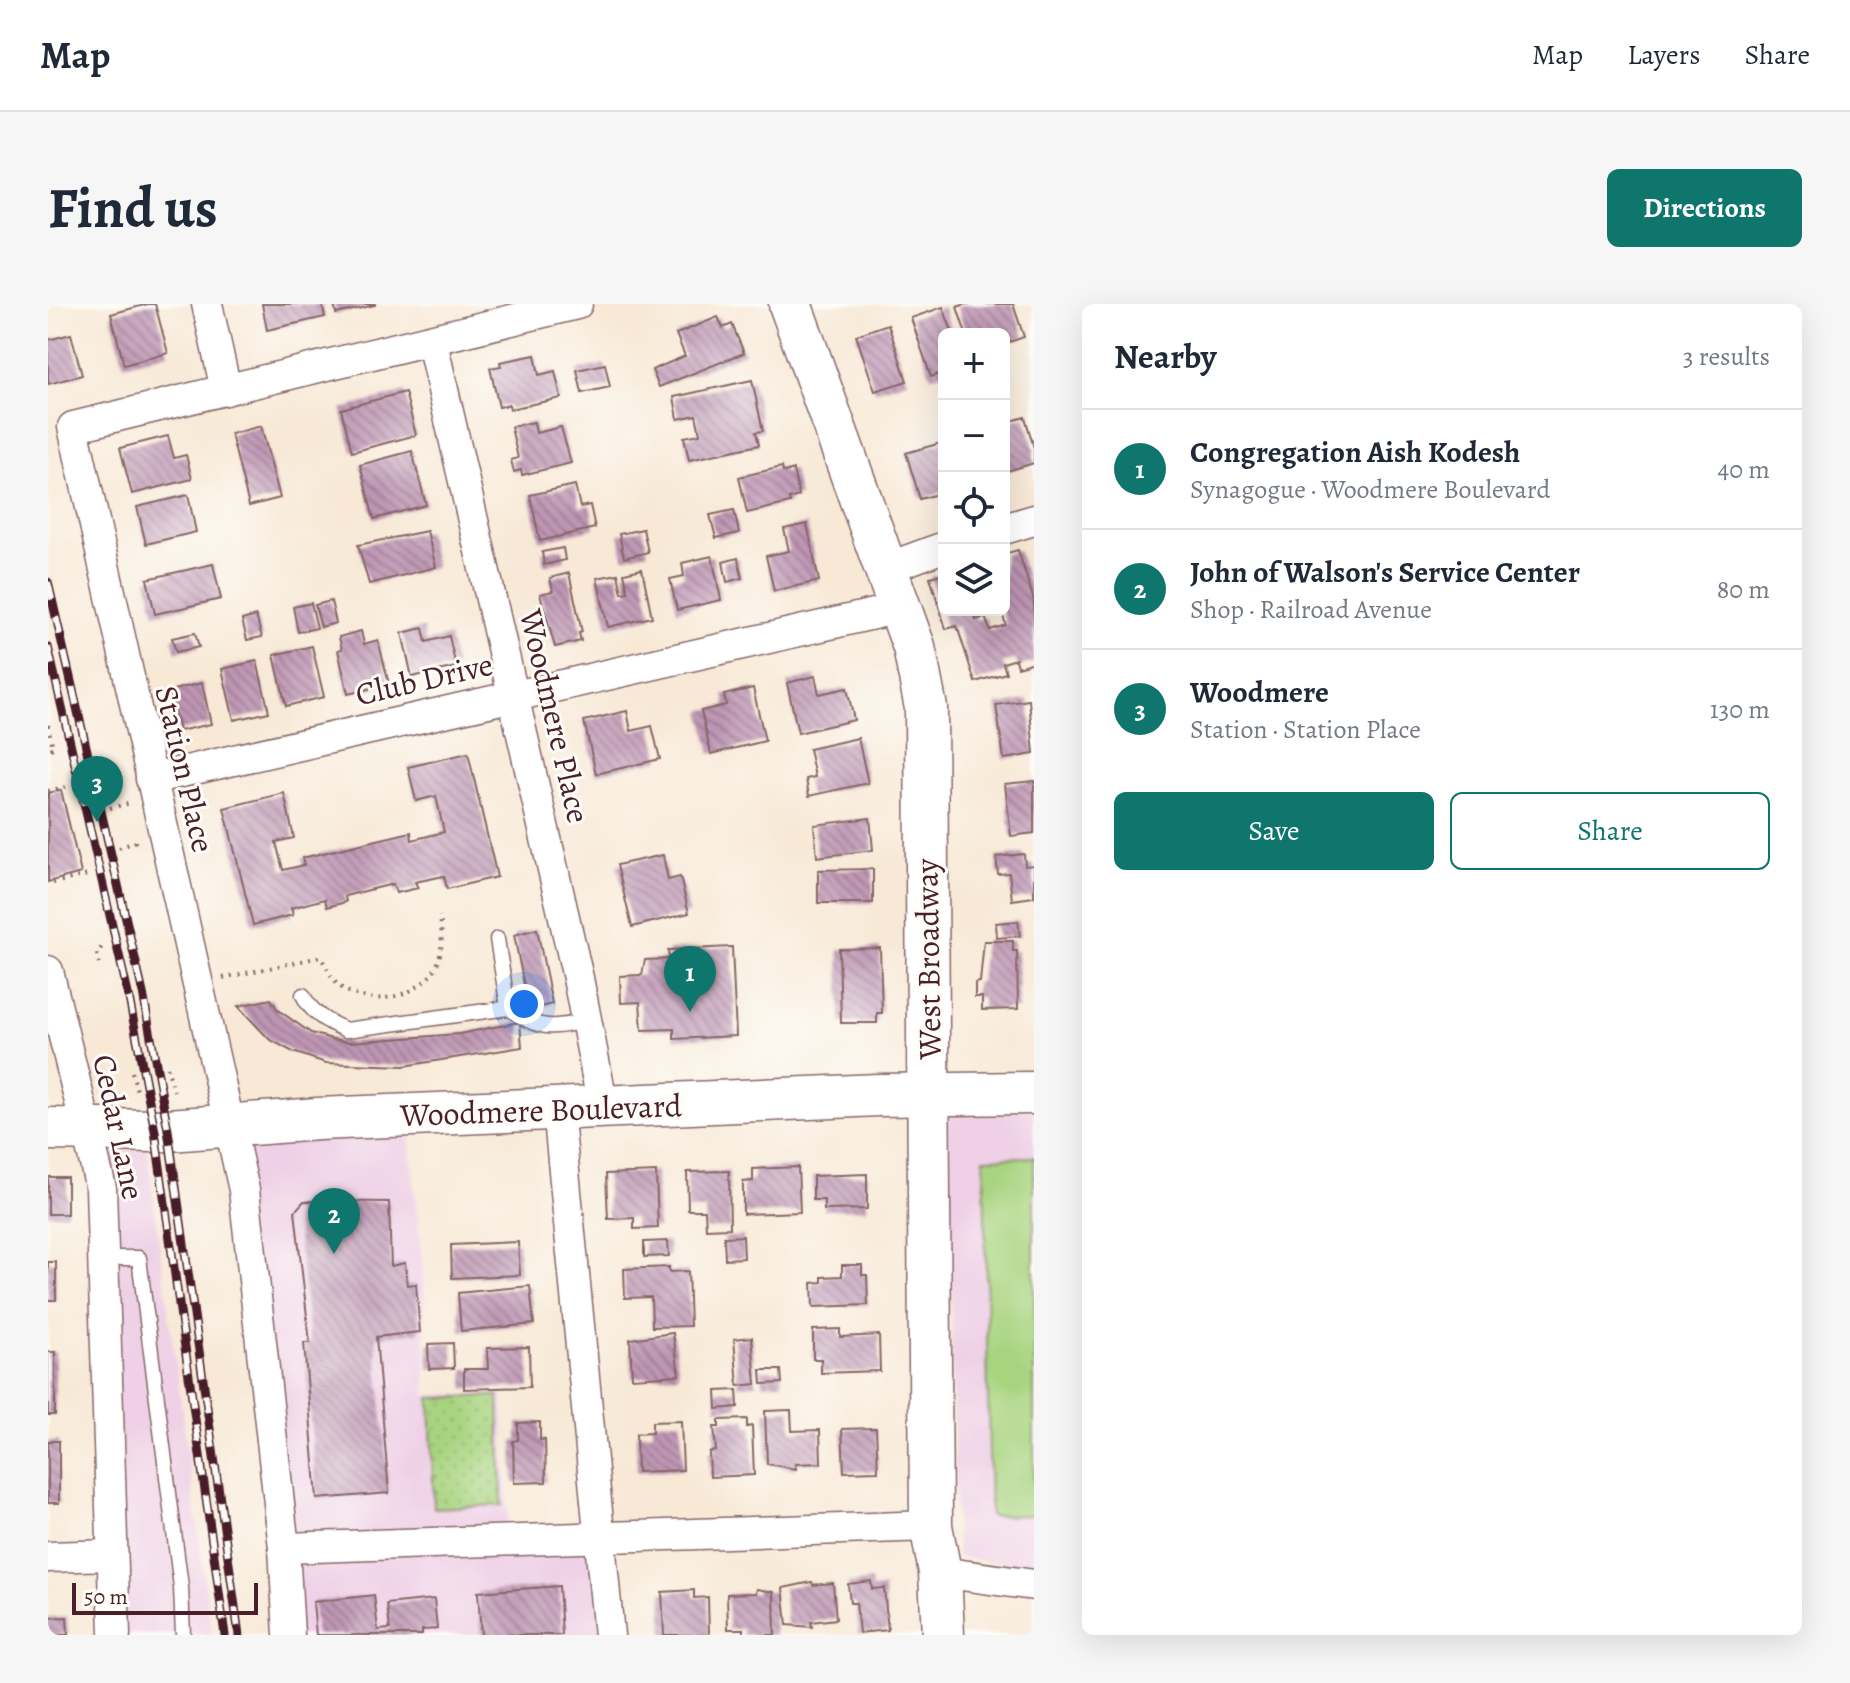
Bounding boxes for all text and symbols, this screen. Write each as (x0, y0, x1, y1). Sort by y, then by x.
text: Map (40, 29, 110, 81)
text: Map (1532, 36, 1583, 74)
text: Layers (1627, 36, 1700, 74)
text: Share (1744, 36, 1810, 74)
button: Directions (1607, 169, 1802, 247)
text: Find us (48, 170, 218, 246)
map controls (938, 328, 1010, 616)
button: + (938, 328, 1010, 400)
text: Nearby (1114, 333, 1217, 380)
text: 3 results (1683, 339, 1770, 374)
button: − (938, 400, 1010, 472)
text: Congregation Aish Kodesh (1190, 432, 1520, 472)
text: 1 (1135, 452, 1145, 487)
text: 40 m (1718, 452, 1770, 487)
button: locate (938, 472, 1010, 544)
text: Synagogue · Woodmere Boulevard (1190, 472, 1551, 507)
button: layers (938, 544, 1010, 616)
text: John of Walson's Service Center (1190, 552, 1580, 592)
text: 2 (1134, 572, 1146, 607)
text: 80 m (1717, 572, 1770, 607)
text: Shop · Railroad Avenue (1190, 592, 1432, 627)
street label: Woodmere Place (509, 604, 601, 827)
street label: Club Drive (351, 642, 497, 716)
text: Woodmere (1190, 672, 1329, 712)
street label: Station Place (144, 681, 226, 857)
text: 3 (1134, 692, 1146, 727)
text: 130 m (1710, 692, 1770, 727)
text: Station · Station Place (1190, 712, 1421, 747)
pin: 3 (71, 756, 123, 822)
button: Save (1114, 792, 1434, 870)
button: Share (1450, 792, 1770, 870)
street label: West Broadway (904, 857, 952, 1061)
pin: 1 (664, 946, 716, 1012)
your location (504, 984, 544, 1024)
street label: Cedar Lane (82, 1050, 156, 1204)
street label: Woodmere Boulevard (398, 1083, 683, 1137)
pin: 2 (308, 1188, 360, 1254)
scale bar (72, 1579, 258, 1615)
text: 50 m (84, 1582, 128, 1612)

